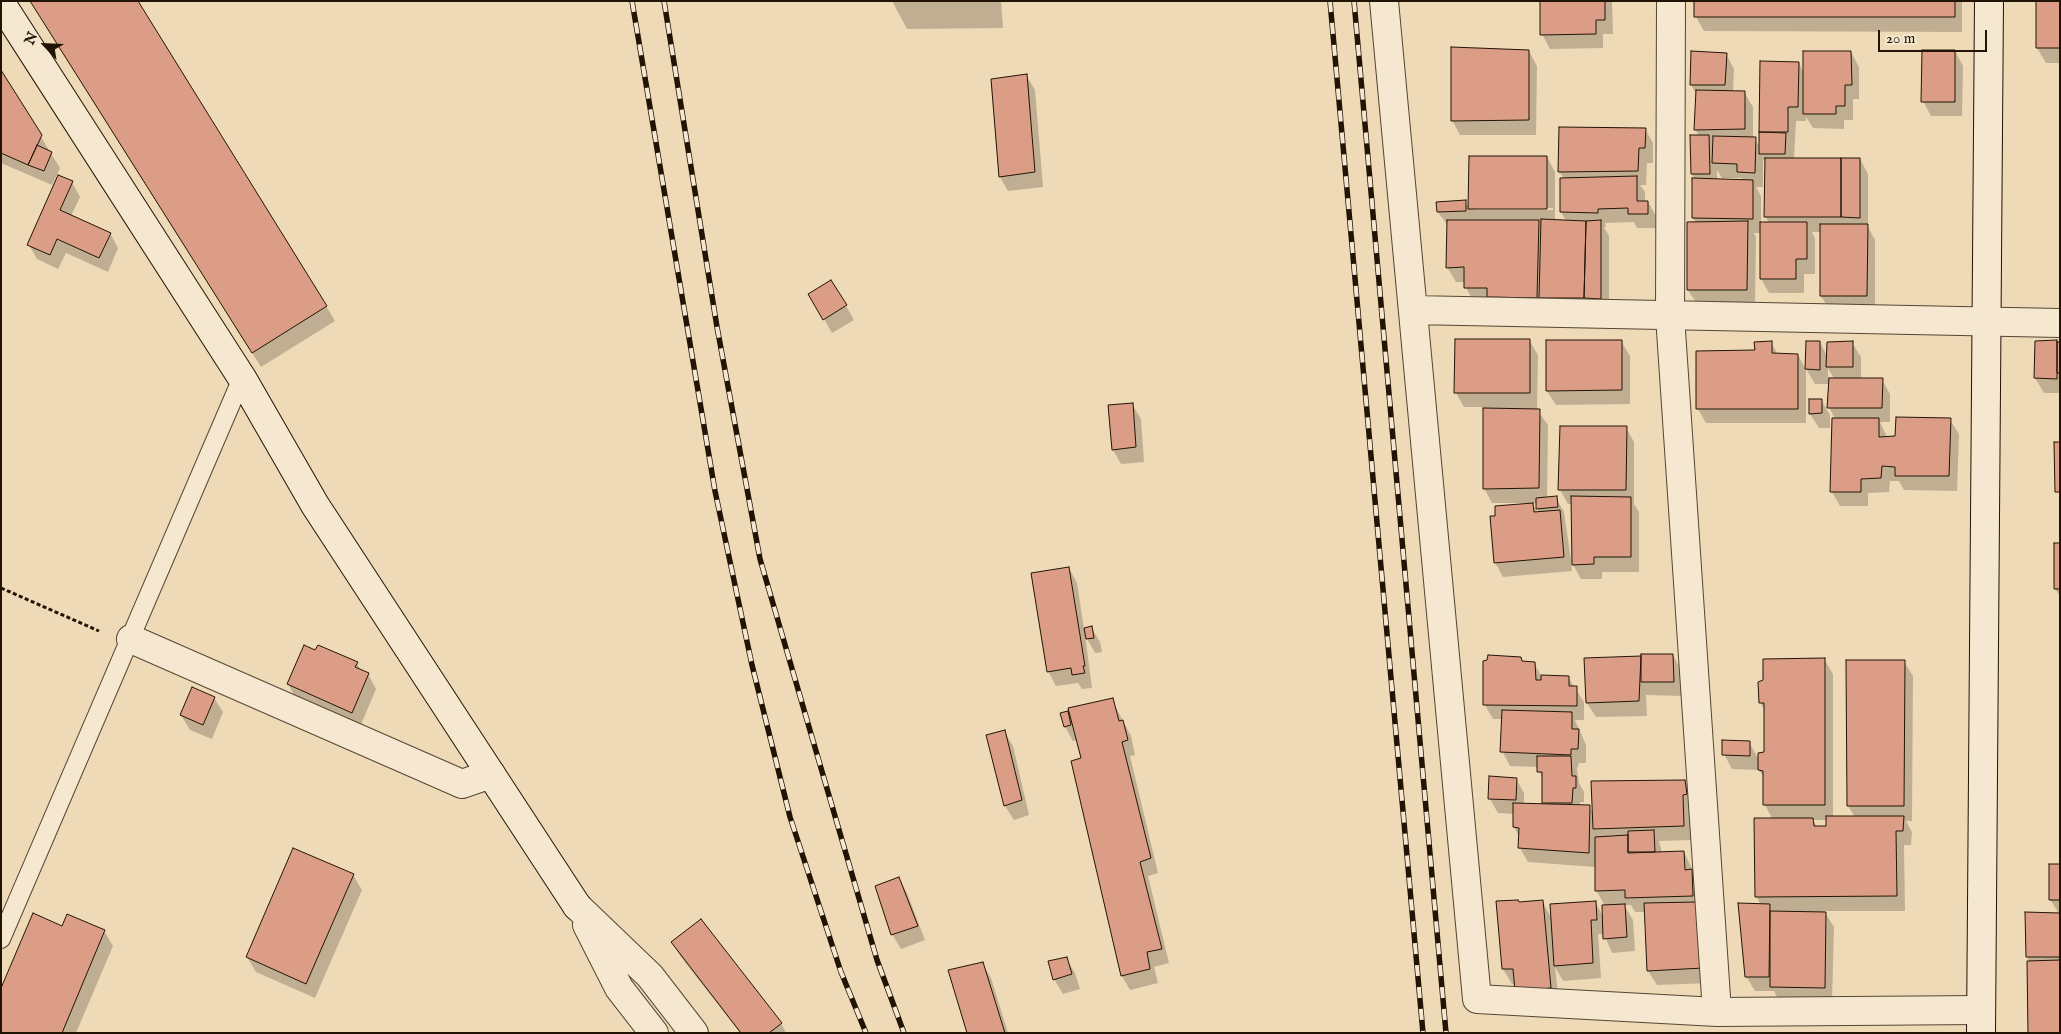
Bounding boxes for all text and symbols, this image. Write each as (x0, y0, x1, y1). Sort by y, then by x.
north arrow (20, 20, 70, 70)
scale bar (1881, 20, 1990, 52)
text: N (21, 29, 42, 48)
text: 20 m (1886, 29, 1915, 48)

